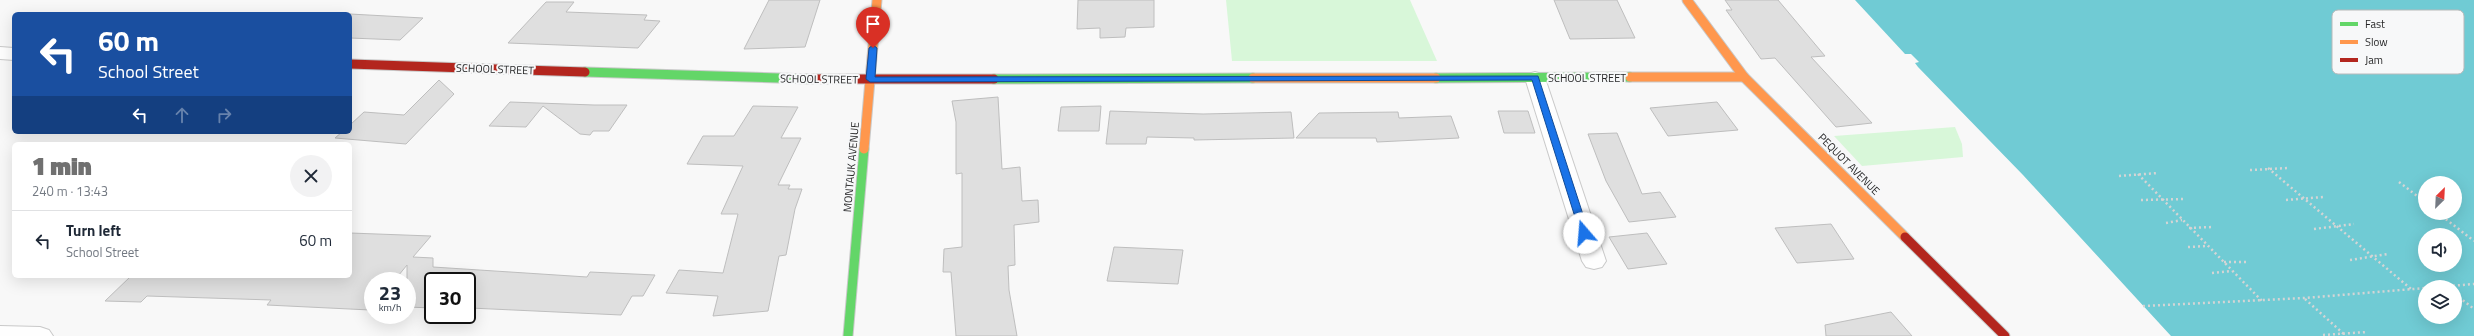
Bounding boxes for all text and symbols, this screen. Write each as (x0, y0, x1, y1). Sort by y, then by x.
pin (856, 7.0, 890, 48)
legend (2332, 10, 2464, 74)
icon: arrive (862, 13, 884, 35)
text: Fast (2365, 16, 2385, 32)
text: 60 m (98, 19, 159, 62)
icon: left (32, 28, 84, 80)
text: Slow (2365, 34, 2388, 50)
text: Jam (2365, 52, 2383, 68)
text: School Street (98, 58, 199, 85)
street label: SCHOOL STREET (456, 60, 534, 78)
street label: SCHOOL STREET (780, 70, 858, 88)
street label: SCHOOL STREET (1548, 70, 1626, 86)
icon: left (129, 104, 151, 126)
icon: ahead (171, 104, 193, 126)
icon: right (213, 104, 235, 126)
street label: MONTAUK AVENUE (839, 121, 863, 213)
street label: PEQUOT AVENUE (1815, 130, 1883, 198)
text: 1 min (32, 148, 92, 184)
button: close (290, 155, 332, 197)
north arrow (2418, 176, 2462, 220)
map controls (2418, 176, 2462, 324)
text: 240 m · 13:43 (32, 181, 108, 201)
position arrow (1563, 212, 1605, 254)
text: Turn left (66, 219, 121, 242)
button: sound (2418, 228, 2462, 272)
text: 60 m (299, 229, 332, 252)
icon: left (32, 230, 54, 252)
text: School Street (66, 242, 139, 262)
speed limit sign: 30 (424, 272, 476, 324)
text: 23 (379, 277, 401, 308)
button: layers (2418, 280, 2462, 324)
text: km/h (379, 300, 401, 315)

